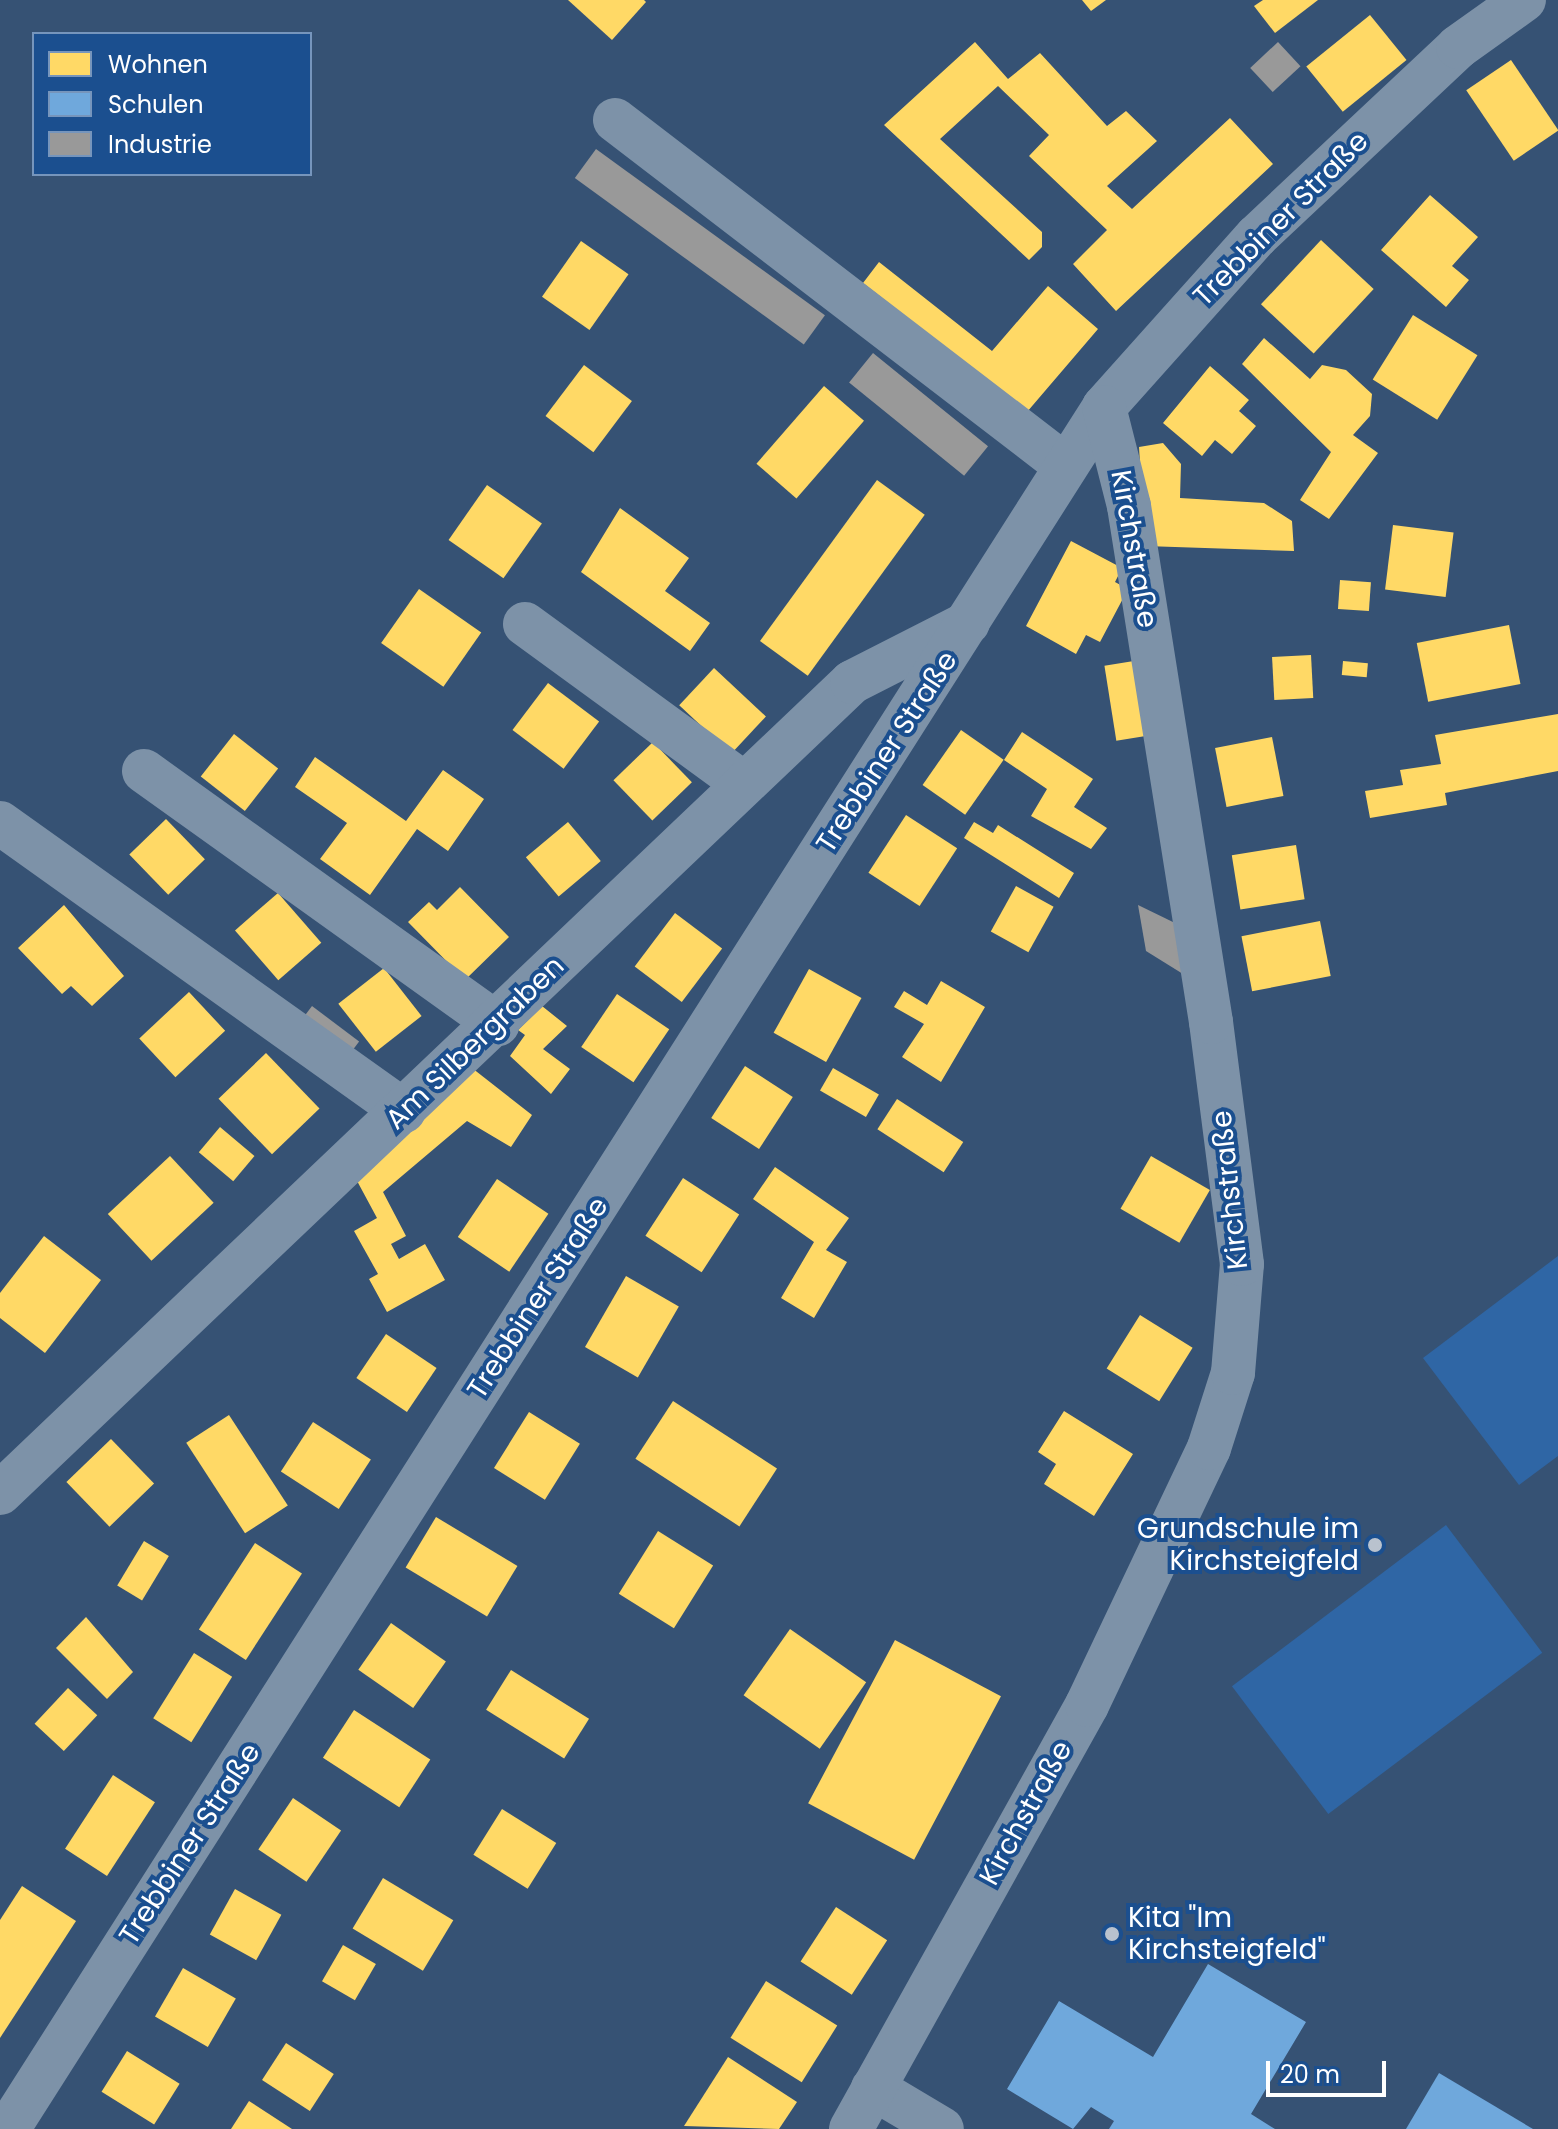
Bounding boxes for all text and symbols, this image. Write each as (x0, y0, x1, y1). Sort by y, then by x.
legend (32, 32, 312, 176)
text: Wohnen (108, 48, 208, 81)
text: Schulen (108, 88, 204, 121)
street label: Trebbiner Straße (1187, 125, 1375, 313)
text: Industrie (108, 128, 212, 161)
street label: Kirchstraße (1104, 467, 1164, 631)
street label: Trebbiner Straße (809, 645, 965, 859)
street label: Am Silbergraben (379, 949, 571, 1137)
street label: Kirchstraße (1205, 1109, 1255, 1271)
street label: Trebbiner Straße (460, 1191, 616, 1405)
place label: Grundschule im Kirchsteigfeld (1137, 1512, 1359, 1578)
marker: Grundschule im Kirchsteigfeld (1366, 1536, 1384, 1554)
street label: Kirchstraße (973, 1735, 1079, 1891)
street label: Trebbiner Straße (112, 1737, 268, 1951)
place label: Kita "Im Kirchsteigfeld" (1128, 1901, 1326, 1967)
marker: Kita "Im Kirchsteigfeld" (1103, 1925, 1121, 1943)
scale bar (1270, 2045, 1390, 2095)
text: 20 m (1280, 2058, 1340, 2091)

